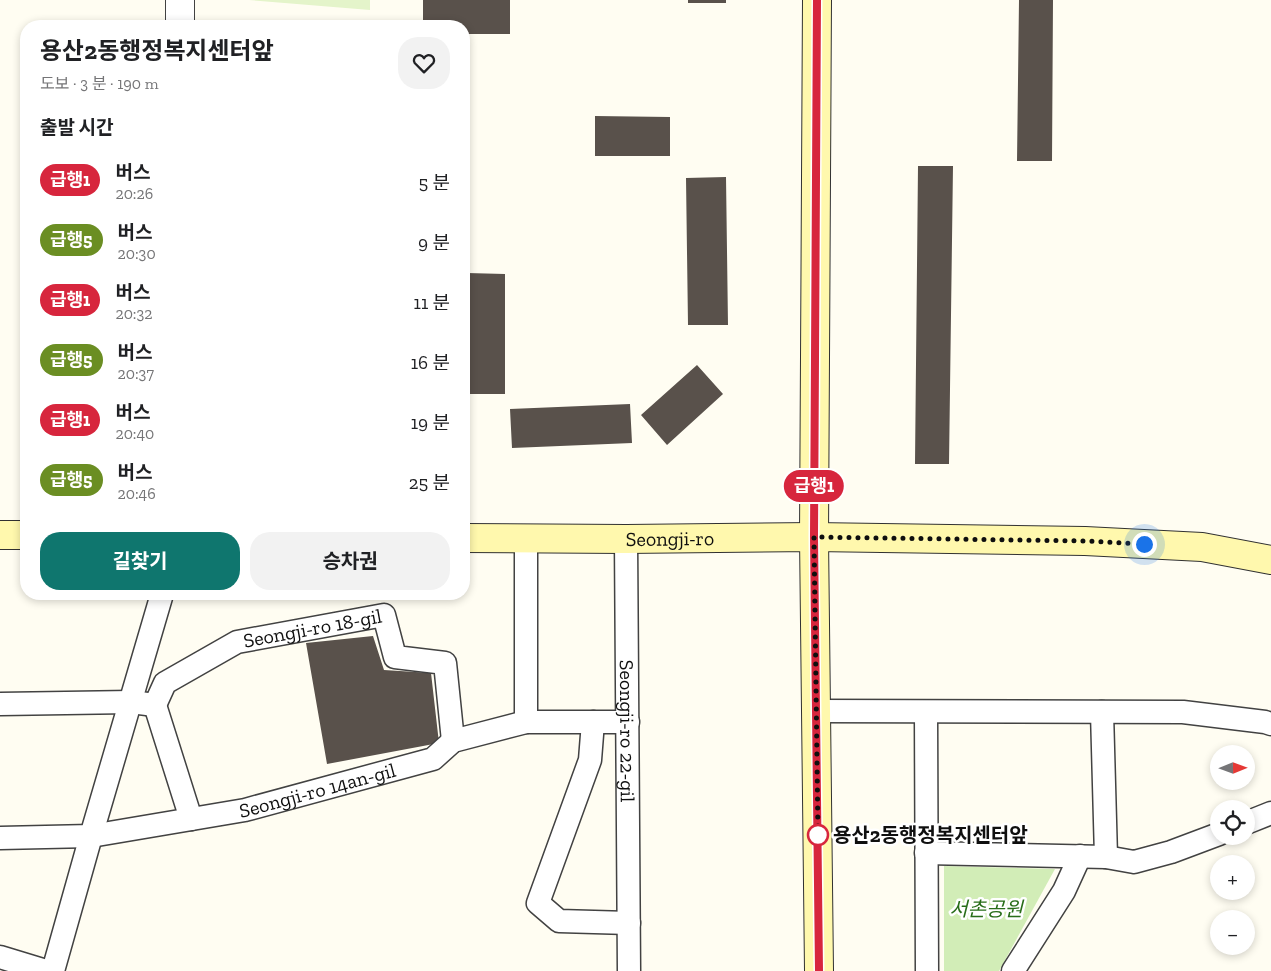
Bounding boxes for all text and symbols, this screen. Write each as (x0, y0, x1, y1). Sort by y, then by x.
text: 용산2동행정복지센터앞 (40, 36, 274, 65)
button: heart (398, 37, 450, 89)
text: 도보 · 3 분 · 190 m (40, 74, 158, 93)
text: 출발 시간 (40, 116, 113, 139)
text: 버스 (115, 161, 150, 184)
text: 급행1 (50, 169, 90, 191)
text: 5 분 (418, 171, 450, 194)
text: 20:26 (115, 184, 153, 203)
text: 버스 (118, 221, 153, 244)
text: 급행5 (50, 229, 93, 251)
text: 9 분 (418, 231, 450, 254)
text: 20:30 (118, 244, 156, 263)
text: 버스 (115, 281, 150, 304)
text: 급행1 (50, 289, 90, 311)
text: 11 분 (414, 291, 450, 314)
text: 20:32 (115, 304, 153, 323)
text: 버스 (118, 341, 153, 364)
text: 급행5 (50, 349, 93, 371)
text: 16 분 (411, 351, 450, 374)
text: 20:37 (118, 364, 154, 383)
text: 버스 (115, 401, 150, 424)
text: 급행1 (50, 409, 90, 431)
text: 19 분 (411, 411, 450, 434)
text: 20:40 (115, 424, 154, 443)
text: 버스 (118, 461, 153, 484)
text: 급행5 (50, 469, 93, 491)
line badge: 급행1 (785, 470, 843, 502)
text: 25 분 (409, 471, 450, 494)
text: 급행1 (794, 475, 834, 497)
text: 20:46 (118, 484, 156, 503)
street label: Seongji-ro (626, 526, 714, 551)
button: 길찾기 (40, 532, 240, 590)
button: 승차권 (250, 532, 450, 590)
your location (1132, 532, 1157, 557)
street label: Seongji-ro 18-gil (241, 604, 384, 653)
street label: Seongji-ro 22-gil (615, 660, 640, 802)
north arrow (1210, 745, 1255, 790)
map controls (1210, 745, 1255, 955)
street label: Seongji-ro 14an-gil (237, 758, 398, 823)
button: locate (1210, 800, 1255, 845)
place label: 용산2동행정복지센터앞 (833, 823, 1028, 847)
marker: 용산2동행정복지센터앞 (807, 824, 829, 846)
button: + (1210, 855, 1255, 900)
park label: 서촌공원 (949, 897, 1024, 921)
button: − (1210, 910, 1255, 955)

